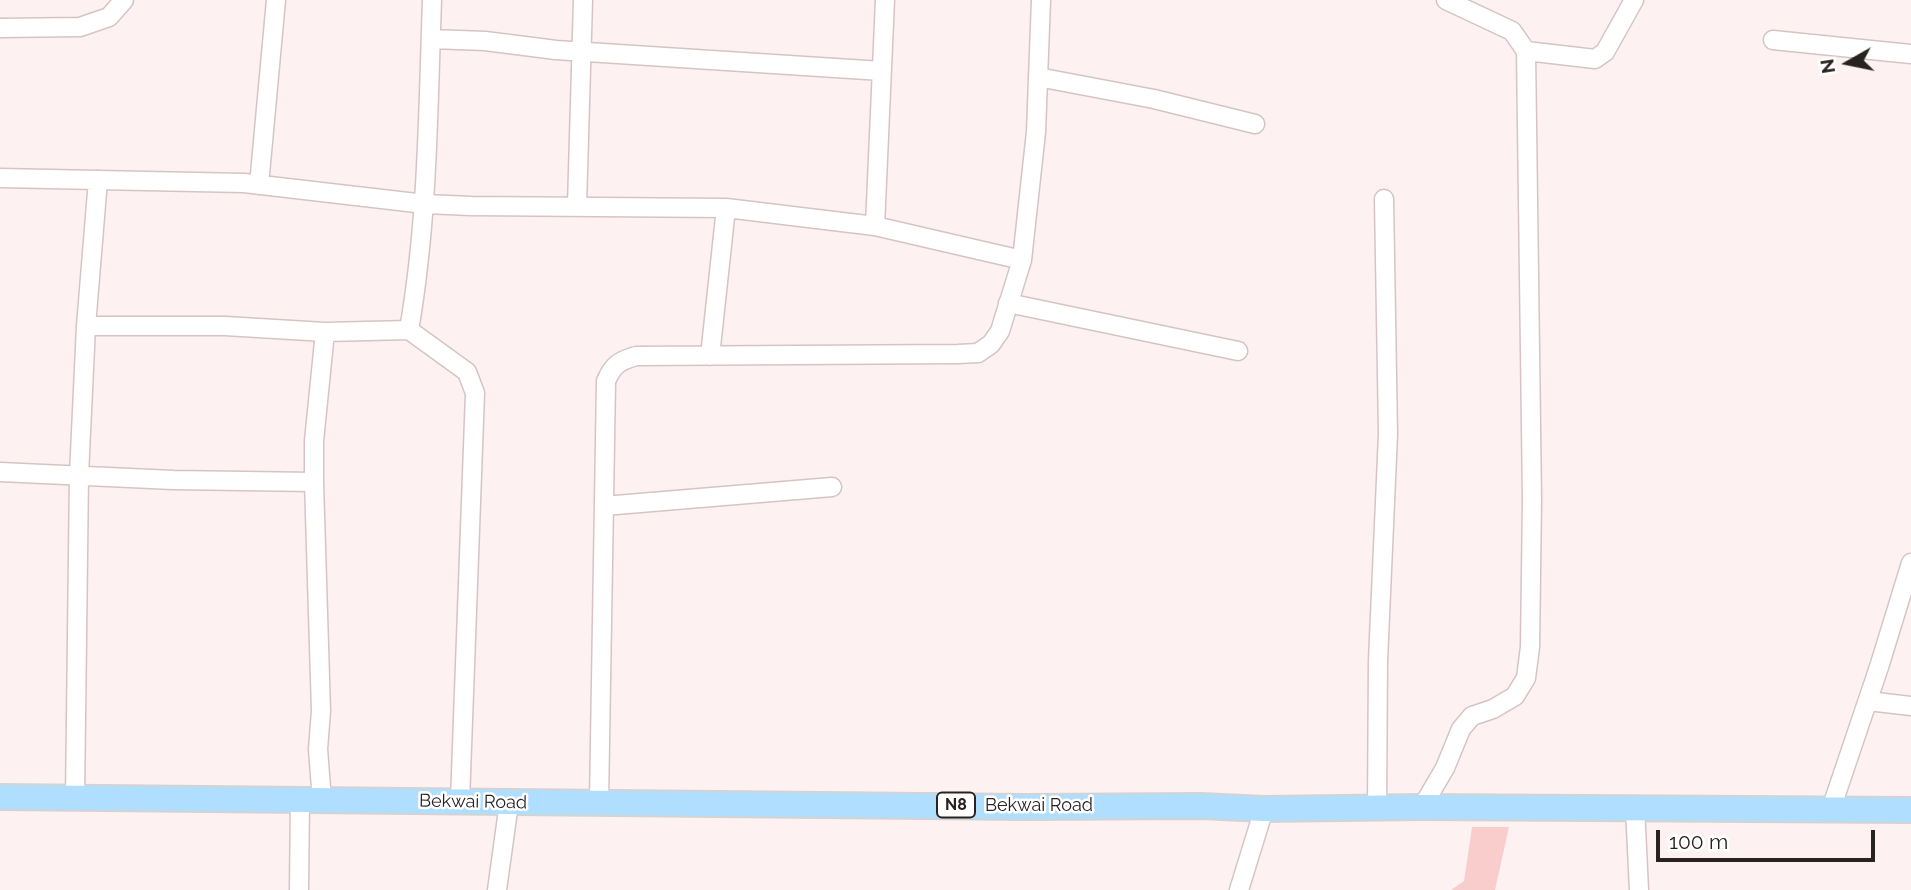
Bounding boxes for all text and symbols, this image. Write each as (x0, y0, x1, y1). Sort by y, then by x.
north arrow (1813, 28, 1883, 98)
text: N (1815, 57, 1839, 75)
street label: Bekwai Road (419, 790, 527, 814)
road number: N8 (937, 792, 975, 818)
street label: Bekwai Road (985, 795, 1093, 817)
scale bar (1659, 816, 1878, 860)
text: 100 m (1669, 829, 1728, 854)

